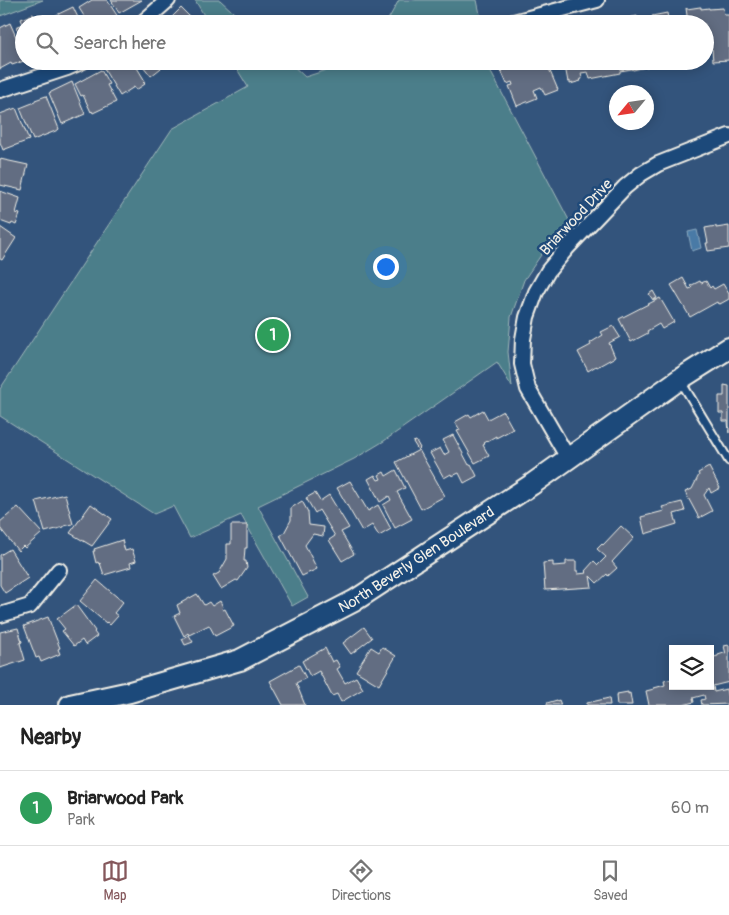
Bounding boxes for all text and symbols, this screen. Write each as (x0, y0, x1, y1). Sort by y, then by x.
search box (15, 15, 714, 70)
icon: search (33, 29, 61, 57)
text: Search here (73, 31, 166, 55)
north arrow (609, 85, 654, 130)
street label: Briarwood Drive (536, 175, 617, 260)
your location (373, 254, 399, 280)
pin: 1 (257, 316, 289, 354)
street label: North Beverly Glen Boulevard (335, 503, 498, 617)
map controls (669, 645, 714, 690)
button: layers (669, 645, 714, 690)
text: Nearby (20, 724, 81, 751)
text: Briarwood Park (67, 786, 184, 810)
text: 1 (33, 798, 39, 818)
text: 60 m (671, 798, 709, 818)
text: Park (67, 810, 95, 830)
tab: Map (101, 857, 129, 904)
tab: Directions (331, 857, 391, 904)
tab: Saved (593, 857, 628, 904)

